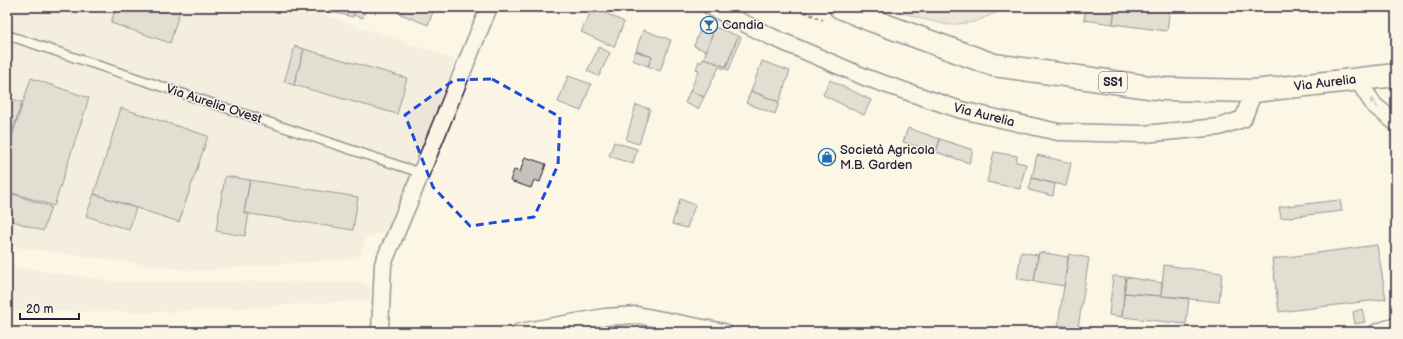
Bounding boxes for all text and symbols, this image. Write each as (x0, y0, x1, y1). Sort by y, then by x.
bar icon: Candia (699, 15, 719, 35)
place label: Candia (722, 17, 764, 33)
street label: Via Aurelia (1293, 71, 1357, 95)
road number: SS1 (1099, 72, 1127, 92)
street label: Via Aurelia Ovest (164, 81, 264, 127)
one-way arrow (1370, 98, 1379, 108)
street label: Via Aurelia (952, 100, 1016, 130)
place label: Società Agricola M.B. Garden (840, 142, 935, 173)
shop icon: Società Agricola M.B. Garden (817, 147, 837, 167)
scale bar (20, 295, 79, 321)
text: 20 m (26, 302, 53, 317)

